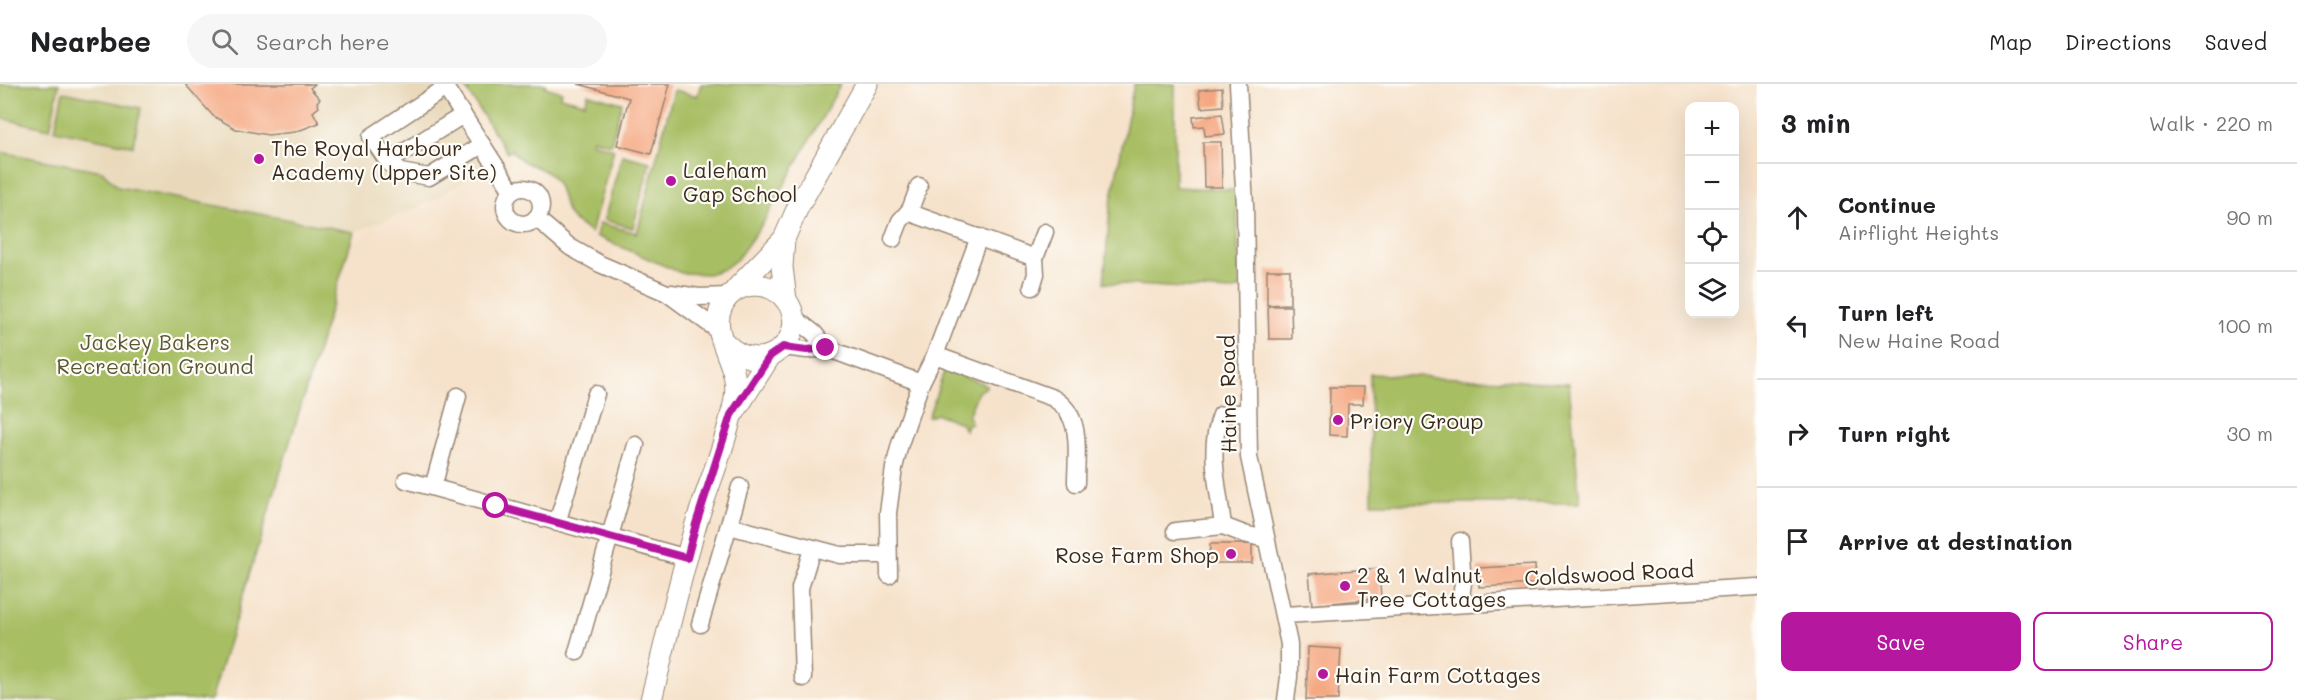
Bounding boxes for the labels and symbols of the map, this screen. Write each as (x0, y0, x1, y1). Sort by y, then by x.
place label: The Royal Harbour Academy (Upper Site) (271, 134, 497, 185)
marker: The Royal Harbour Academy (Upper Site) (252, 152, 266, 166)
place label: Laleham Gap School (683, 156, 798, 207)
marker: Laleham Gap School (664, 174, 678, 188)
park label: Jackey Bakers Recreation Ground (57, 328, 253, 379)
route end (812, 334, 838, 360)
street label: Haine Road (1212, 335, 1242, 453)
place label: Priory Group (1350, 407, 1483, 434)
marker: Priory Group (1331, 413, 1345, 427)
route start (482, 492, 508, 518)
place label: Rose Farm Shop (1055, 541, 1219, 568)
marker: Rose Farm Shop (1224, 547, 1238, 561)
street label: Coldswood Road (1524, 555, 1694, 591)
place label: 2 & 1 Walnut Tree Cottages (1357, 561, 1506, 612)
marker: 2 & 1 Walnut Tree Cottages (1338, 579, 1352, 593)
place label: Hain Farm Cottages (1335, 661, 1541, 688)
marker: Hain Farm Cottages (1316, 667, 1330, 681)

